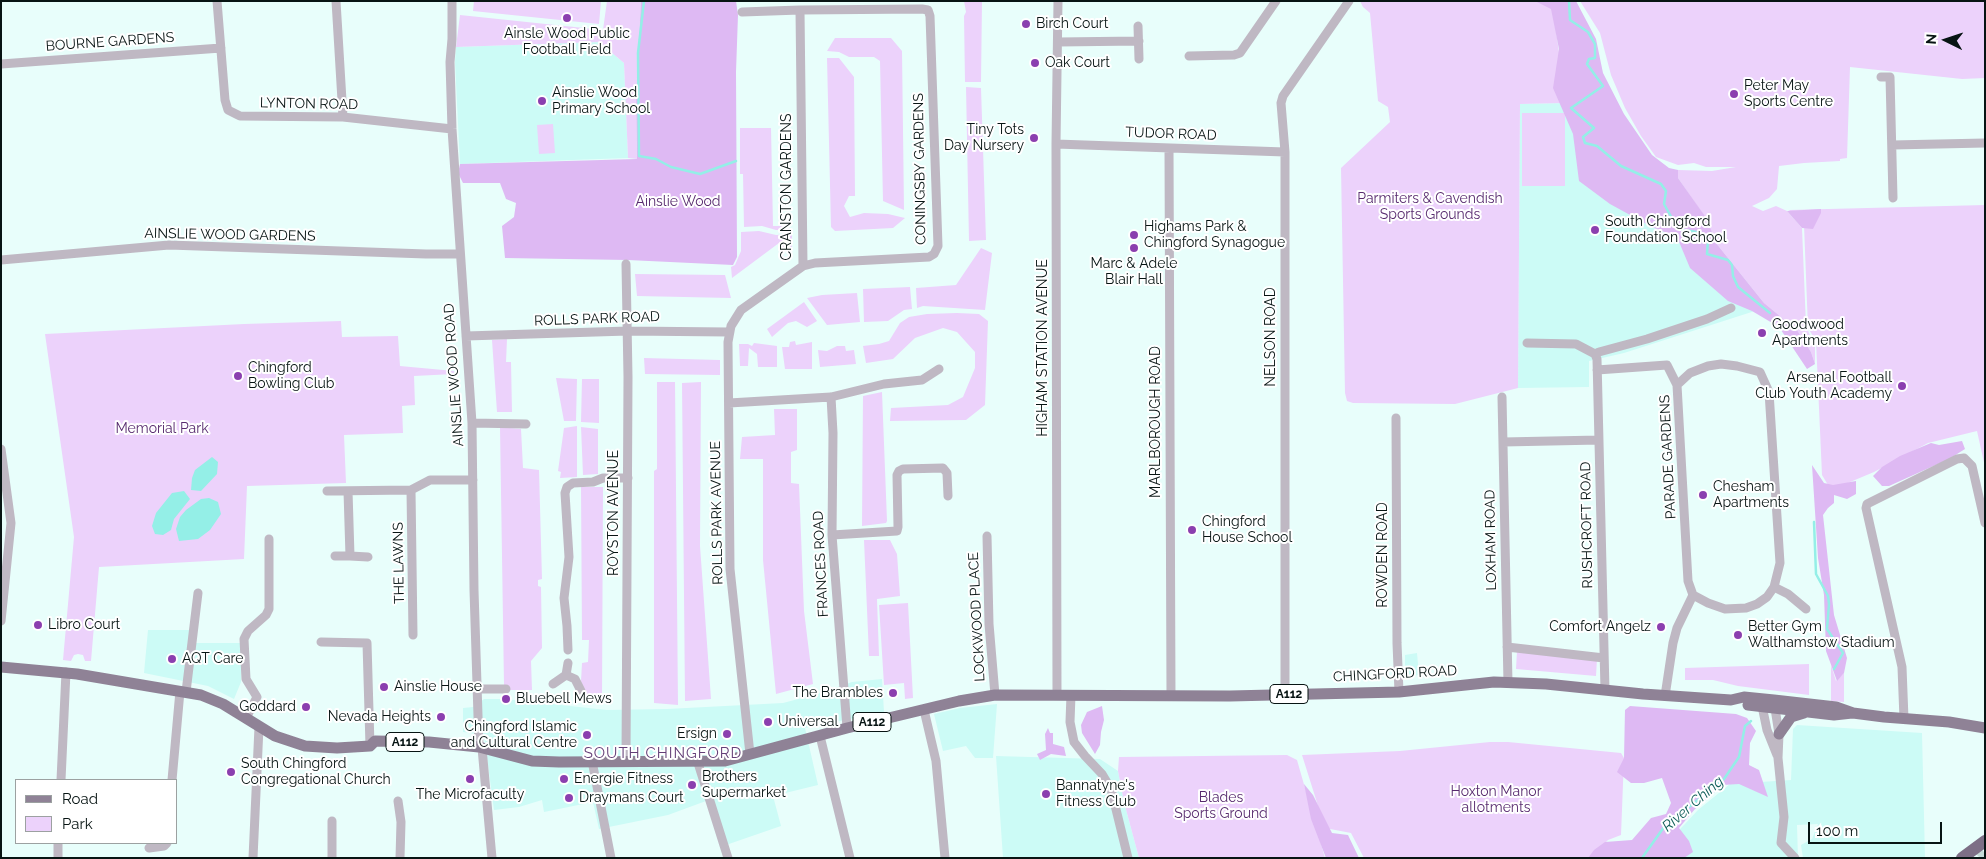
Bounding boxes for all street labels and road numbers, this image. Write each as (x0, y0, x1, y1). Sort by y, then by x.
street label: BOURNE GARDENS (45, 29, 175, 55)
street label: CONINGSBY GARDENS (910, 93, 930, 245)
street label: LYNTON ROAD (260, 95, 358, 113)
street label: CRANSTON GARDENS (779, 113, 795, 261)
street label: TUDOR ROAD (1125, 124, 1217, 144)
street label: AINSLIE WOOD GARDENS (144, 225, 316, 245)
street label: HIGHAM STATION AVENUE (1035, 259, 1051, 437)
street label: NELSON ROAD (1263, 287, 1279, 387)
street label: AINSLIE WOOD ROAD (441, 303, 467, 447)
street label: ROLLS PARK ROAD (534, 308, 660, 330)
street label: MARLBOROUGH ROAD (1148, 346, 1164, 498)
street label: PARADE GARDENS (1656, 394, 1680, 520)
street label: ROLLS PARK AVENUE (707, 441, 727, 585)
street label: ROYSTON AVENUE (606, 450, 622, 576)
street label: RUSHCROFT ROAD (1577, 461, 1597, 589)
street label: LOXHAM ROAD (1482, 489, 1500, 591)
street label: ROWDEN ROAD (1375, 502, 1391, 608)
street label: FRANCES ROAD (810, 510, 832, 618)
street label: THE LAWNS (390, 522, 408, 604)
street label: LOCKWOOD PLACE (965, 552, 989, 682)
street label: CHINGFORD ROAD (1332, 662, 1458, 686)
road number: A112 (1270, 684, 1308, 704)
road number: A112 (853, 712, 891, 732)
road number: A112 (386, 732, 424, 752)

